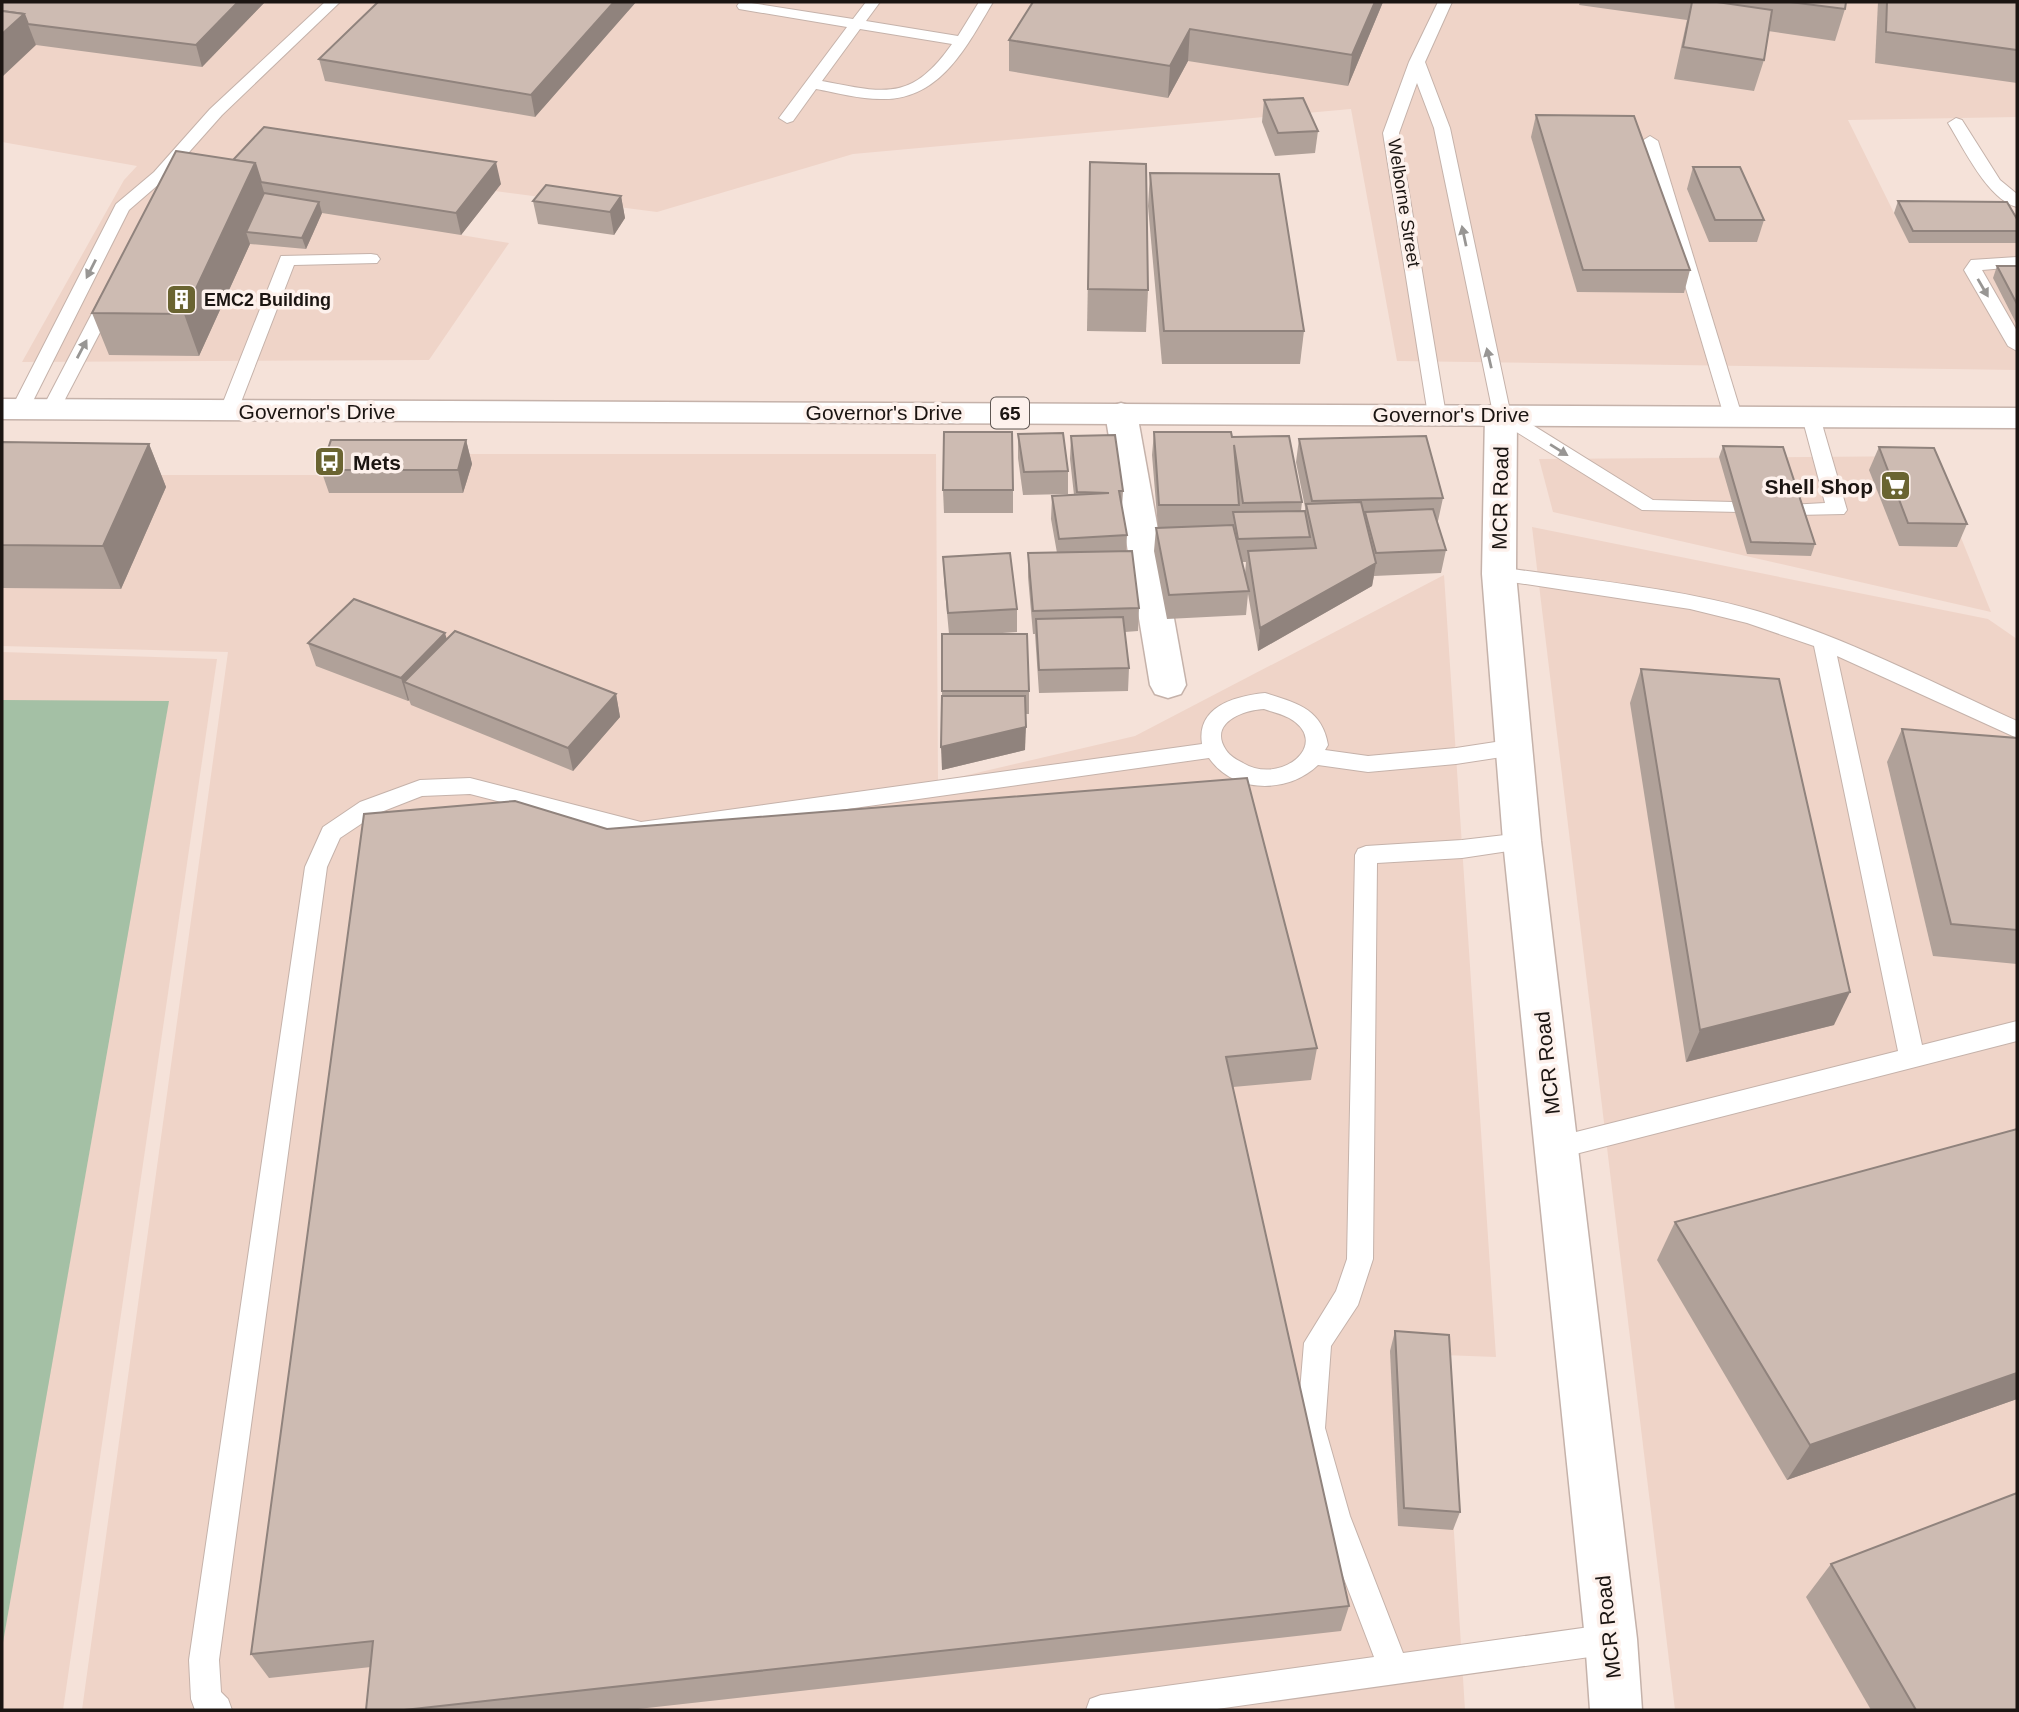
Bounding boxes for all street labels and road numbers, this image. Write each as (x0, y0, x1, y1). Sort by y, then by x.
street label: Welborne Street (1384, 137, 1424, 269)
road number: 65 (991, 398, 1029, 428)
street label: Governor's Drive (239, 400, 395, 423)
street label: Governor's Drive (806, 401, 962, 424)
street label: Governor's Drive (1373, 403, 1529, 426)
street label: MCR Road (1488, 446, 1512, 550)
street label: MCR Road (1530, 1010, 1564, 1116)
street label: MCR Road (1591, 1574, 1625, 1680)

